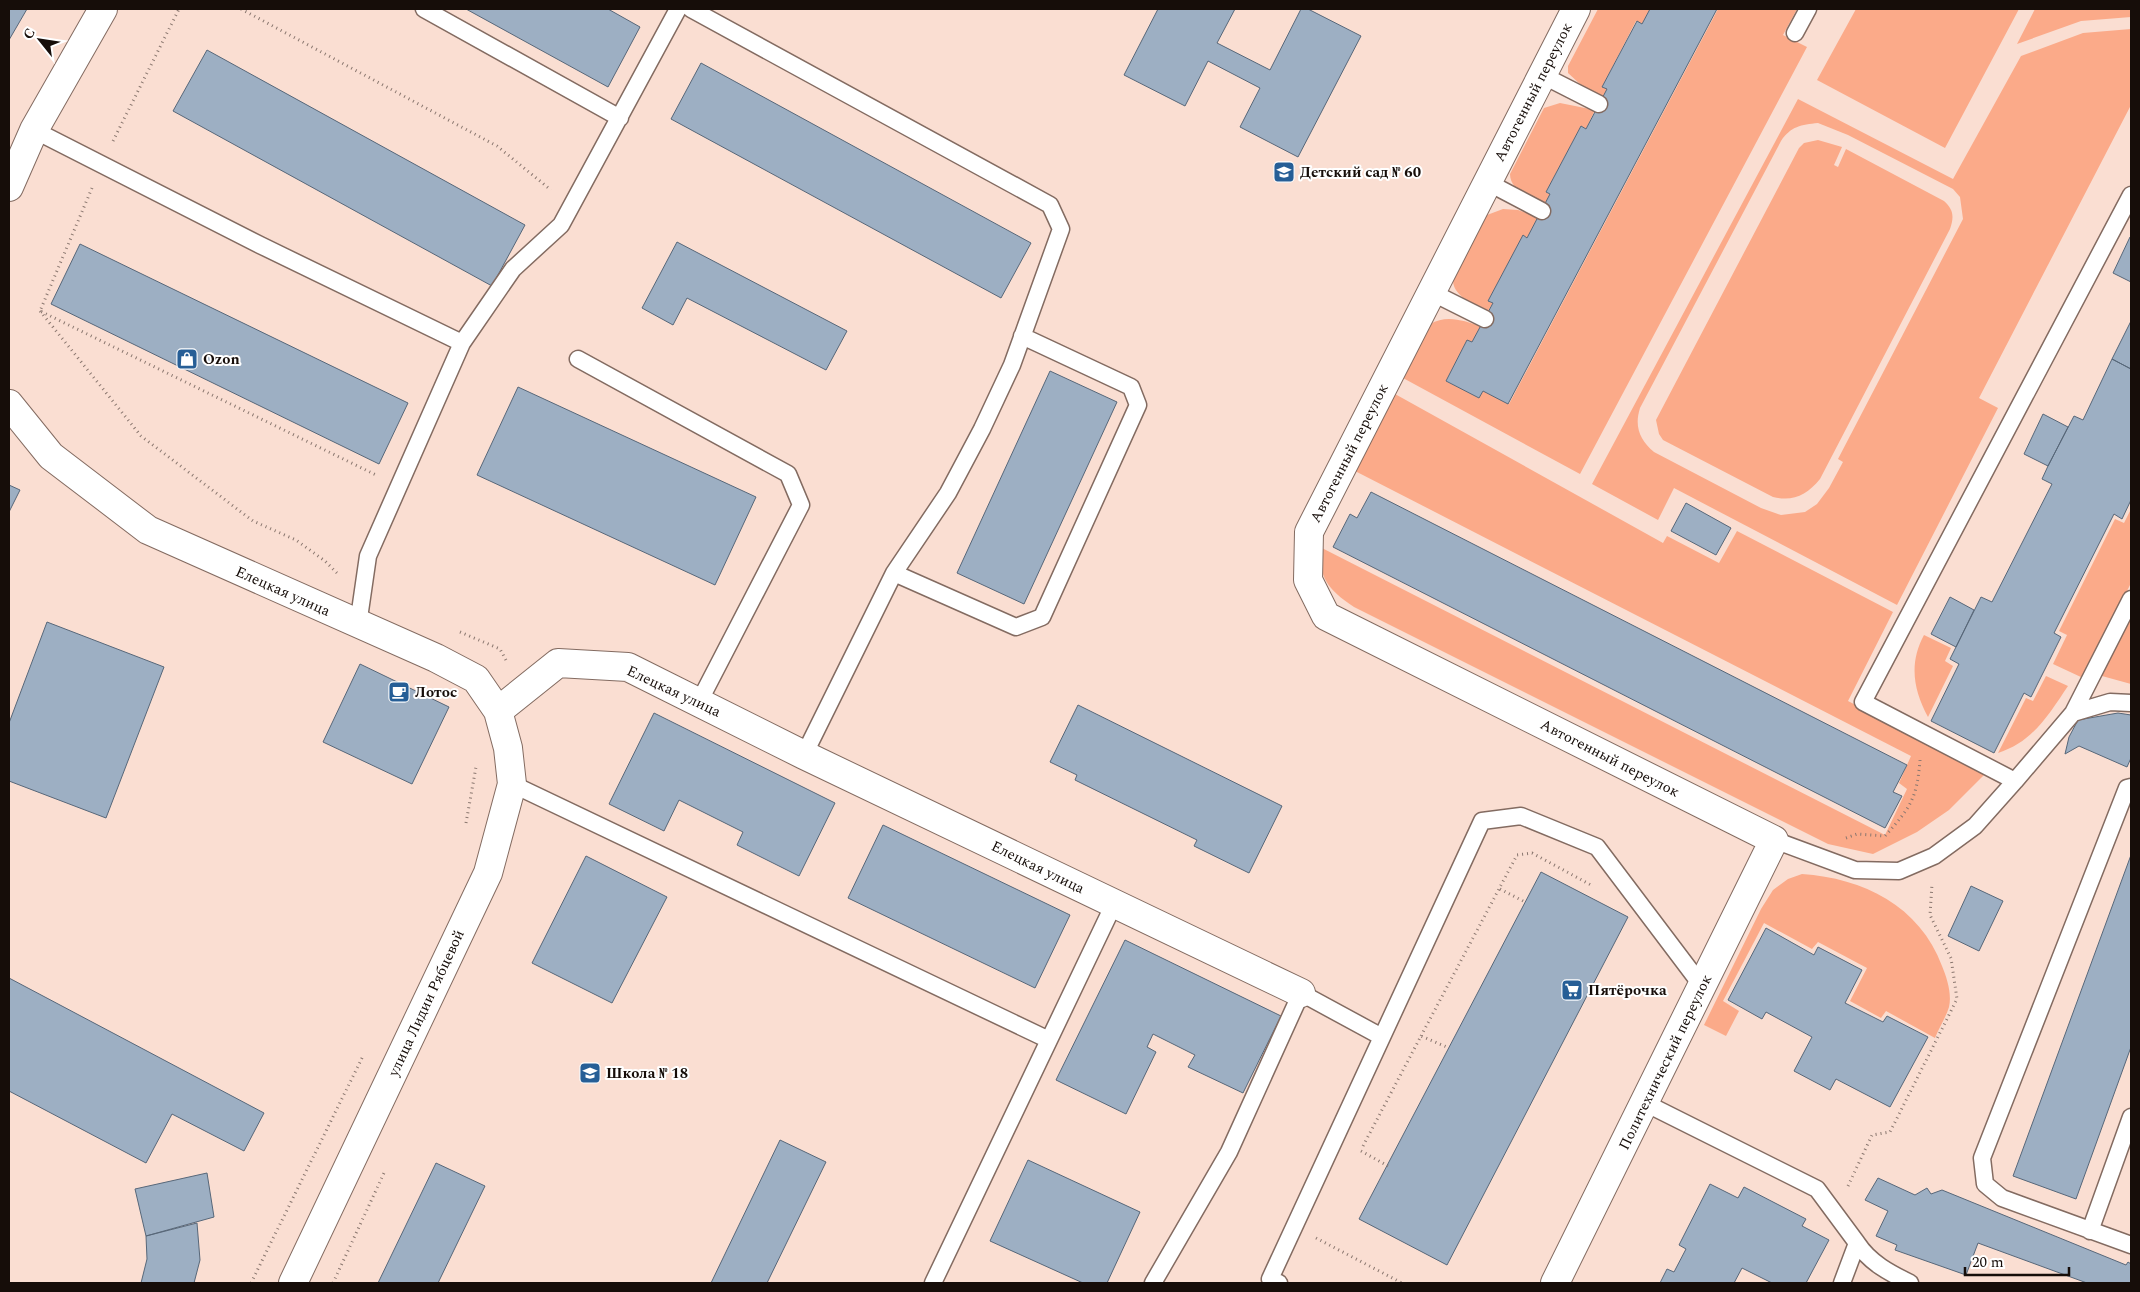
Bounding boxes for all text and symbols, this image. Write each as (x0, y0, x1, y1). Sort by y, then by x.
north arrow (15, 15, 65, 65)
street label: Автогенный переулок (1488, 19, 1579, 166)
text: С (18, 24, 41, 43)
school or university icon: Детский сад № 60 (1272, 160, 1296, 184)
place label: Детский сад № 60 (1300, 161, 1421, 184)
shop icon: Ozon (175, 347, 199, 371)
place label: Ozon (203, 348, 240, 371)
street label: Автогенный переулок (1304, 380, 1395, 527)
street label: Елецкая улица (232, 560, 334, 623)
street label: Елецкая улица (623, 660, 725, 724)
cafe icon: Лотос (387, 680, 411, 704)
place label: Лотос (415, 681, 457, 704)
street label: Автогенный переулок (1536, 713, 1683, 804)
street label: Елецкая улица (987, 835, 1089, 900)
street label: улица Лидии Рябцевой (382, 926, 471, 1081)
street label: Политехнический переулок (1613, 970, 1718, 1154)
supermarket icon: Пятёрочка (1560, 978, 1584, 1002)
place label: Пятёрочка (1588, 979, 1667, 1002)
school or university icon: Школа № 18 (578, 1061, 602, 1085)
place label: Школа № 18 (606, 1062, 688, 1085)
scale bar (1965, 1244, 2069, 1276)
text: 20 m (1972, 1251, 2004, 1274)

